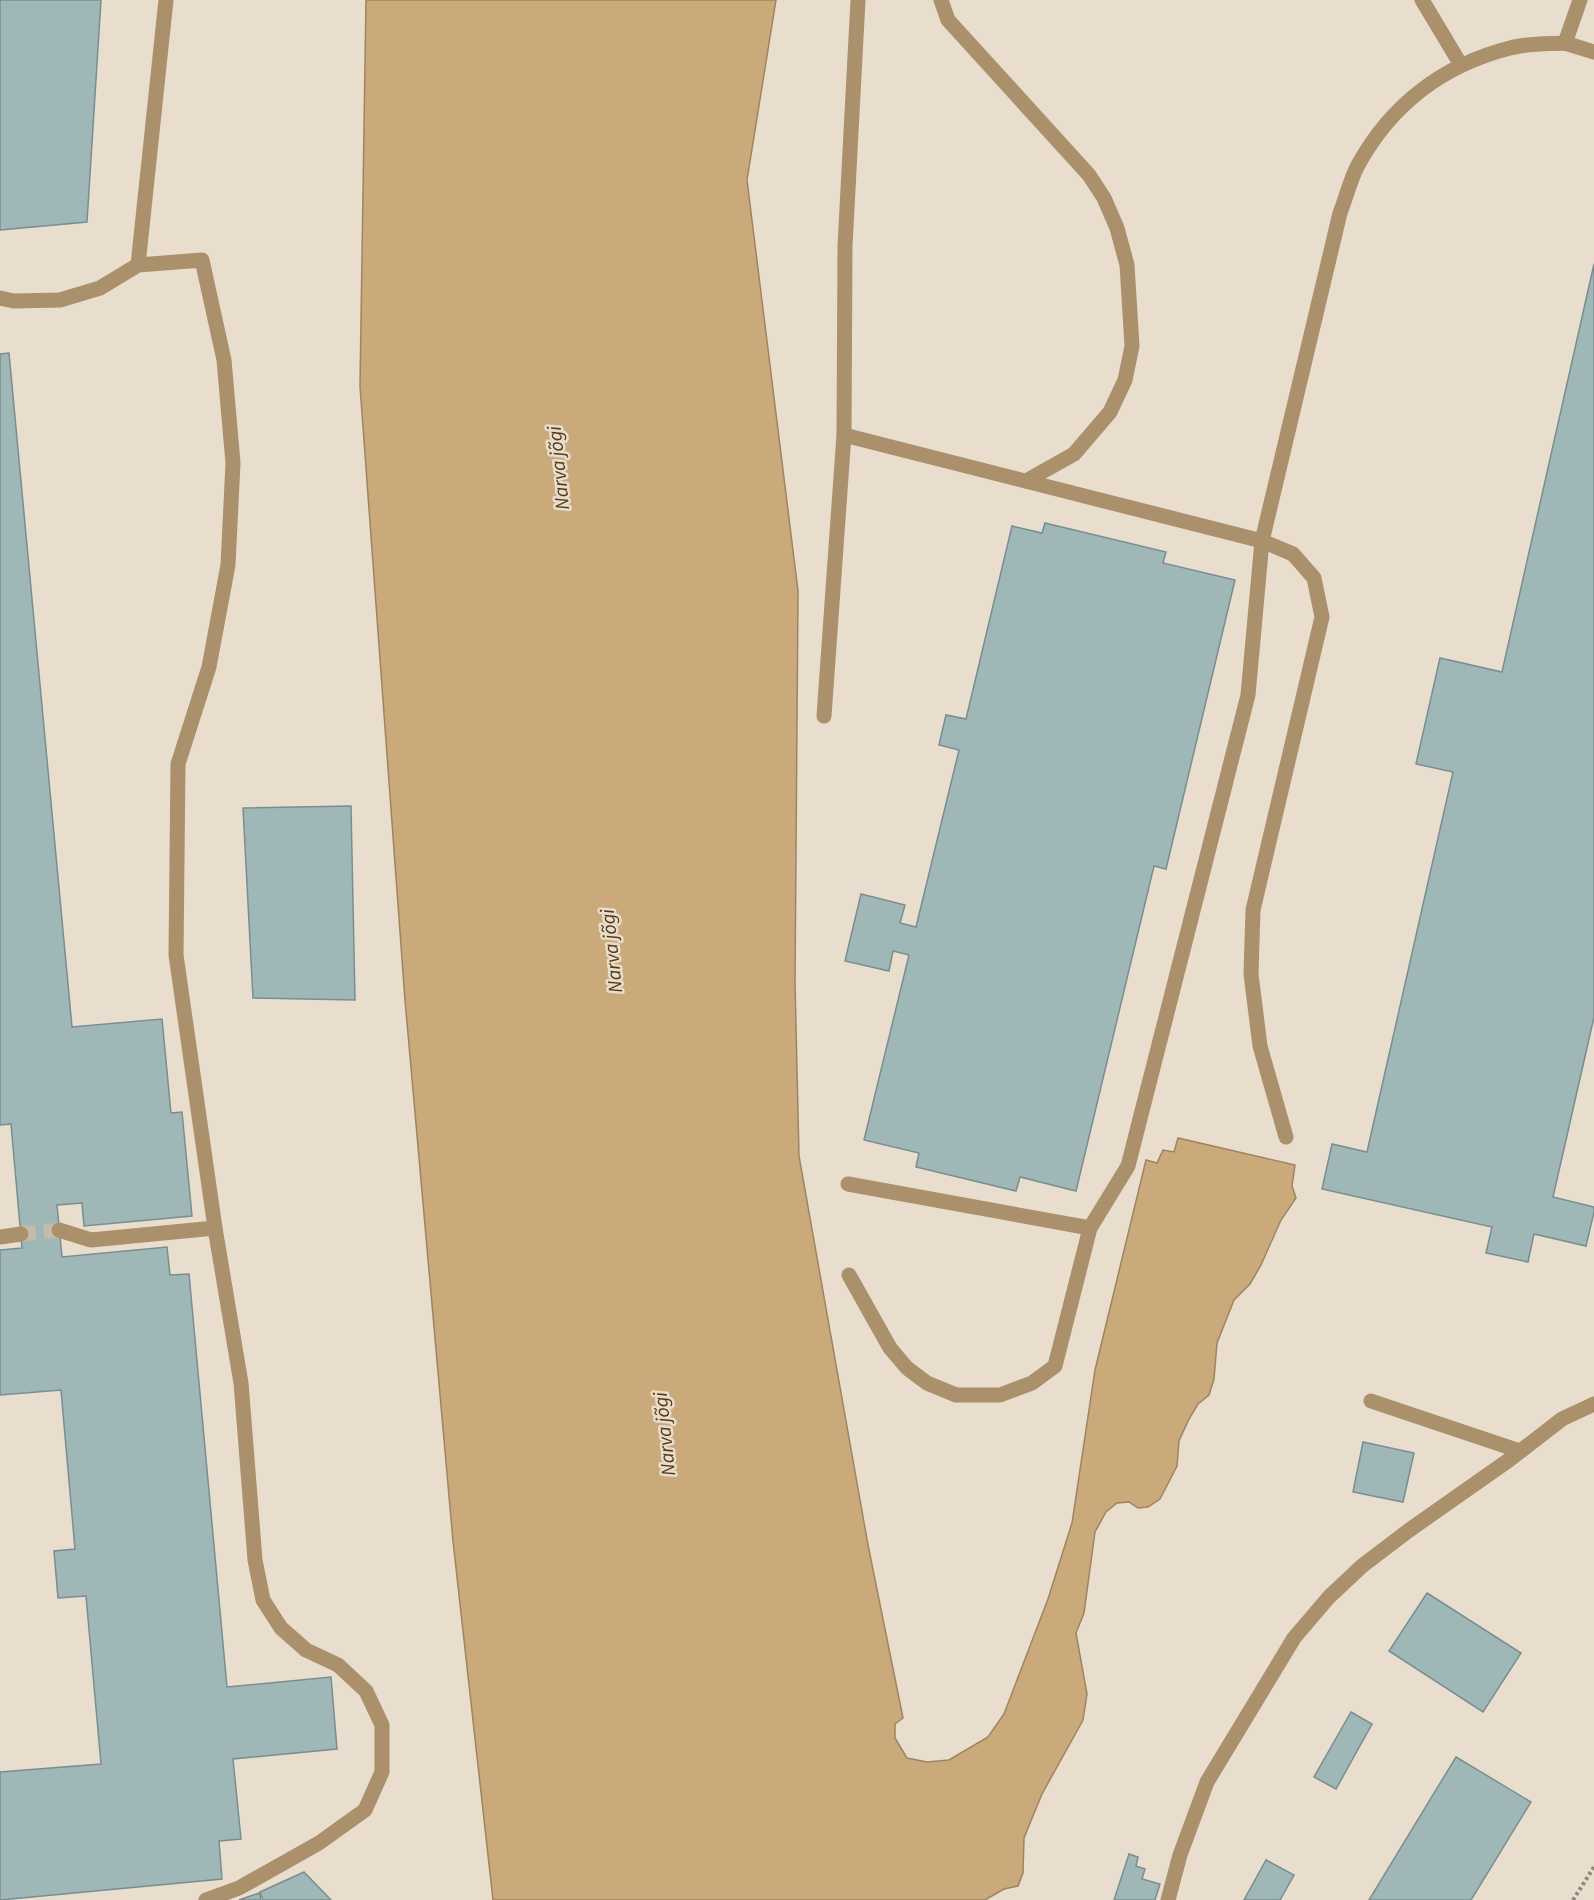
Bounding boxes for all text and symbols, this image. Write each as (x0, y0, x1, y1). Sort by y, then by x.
water label: Narva jõgi (541, 424, 577, 511)
water label: Narva jõgi (594, 907, 630, 994)
water label: Narva jõgi (647, 1390, 683, 1477)

